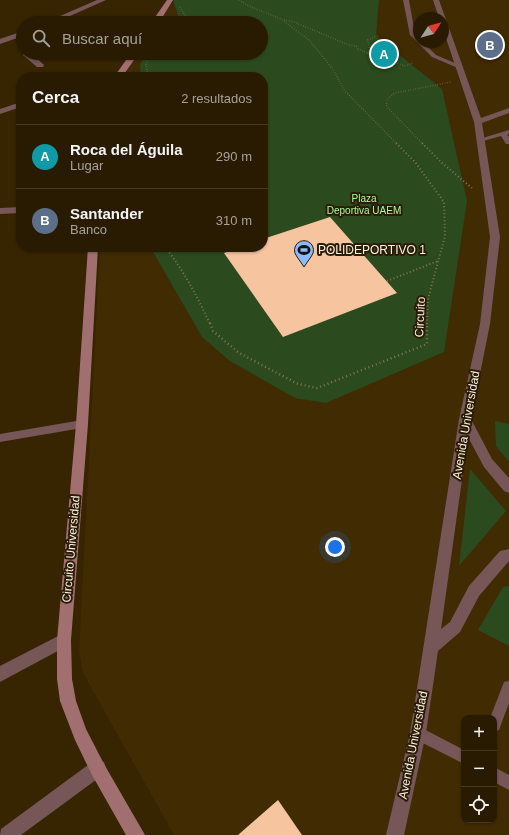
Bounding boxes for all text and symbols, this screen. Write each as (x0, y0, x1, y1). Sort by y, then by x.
north arrow (413, 12, 449, 48)
search box (16, 16, 268, 60)
icon: search (30, 27, 52, 49)
text: Buscar aquí (62, 30, 142, 47)
pin: B (477, 30, 503, 60)
pin: A (371, 39, 397, 69)
text: Cerca (32, 88, 79, 107)
text: 2 resultados (181, 91, 252, 106)
text: Roca del Águila (70, 141, 183, 158)
text: A (40, 149, 50, 164)
text: 290 m (216, 149, 252, 164)
text: Lugar (70, 158, 103, 173)
park label: Plaza Deportiva UAEM (327, 193, 401, 216)
text: Santander (70, 205, 143, 222)
text: B (40, 213, 50, 228)
text: 310 m (216, 213, 252, 228)
text: Banco (70, 222, 107, 237)
sports icon: POLIDEPORTIVO 1 (293, 239, 315, 267)
place label: POLIDEPORTIVO 1 (318, 243, 426, 257)
street label: Circuito (412, 296, 428, 338)
street label: Avenida Universidad (450, 370, 482, 480)
street label: Circuito Universidad (59, 495, 83, 603)
your location (325, 537, 345, 557)
street label: Avenida Universidad (396, 690, 430, 800)
map controls (461, 715, 497, 823)
button: + (461, 715, 497, 751)
button: − (461, 751, 497, 787)
button: locate (461, 787, 497, 823)

